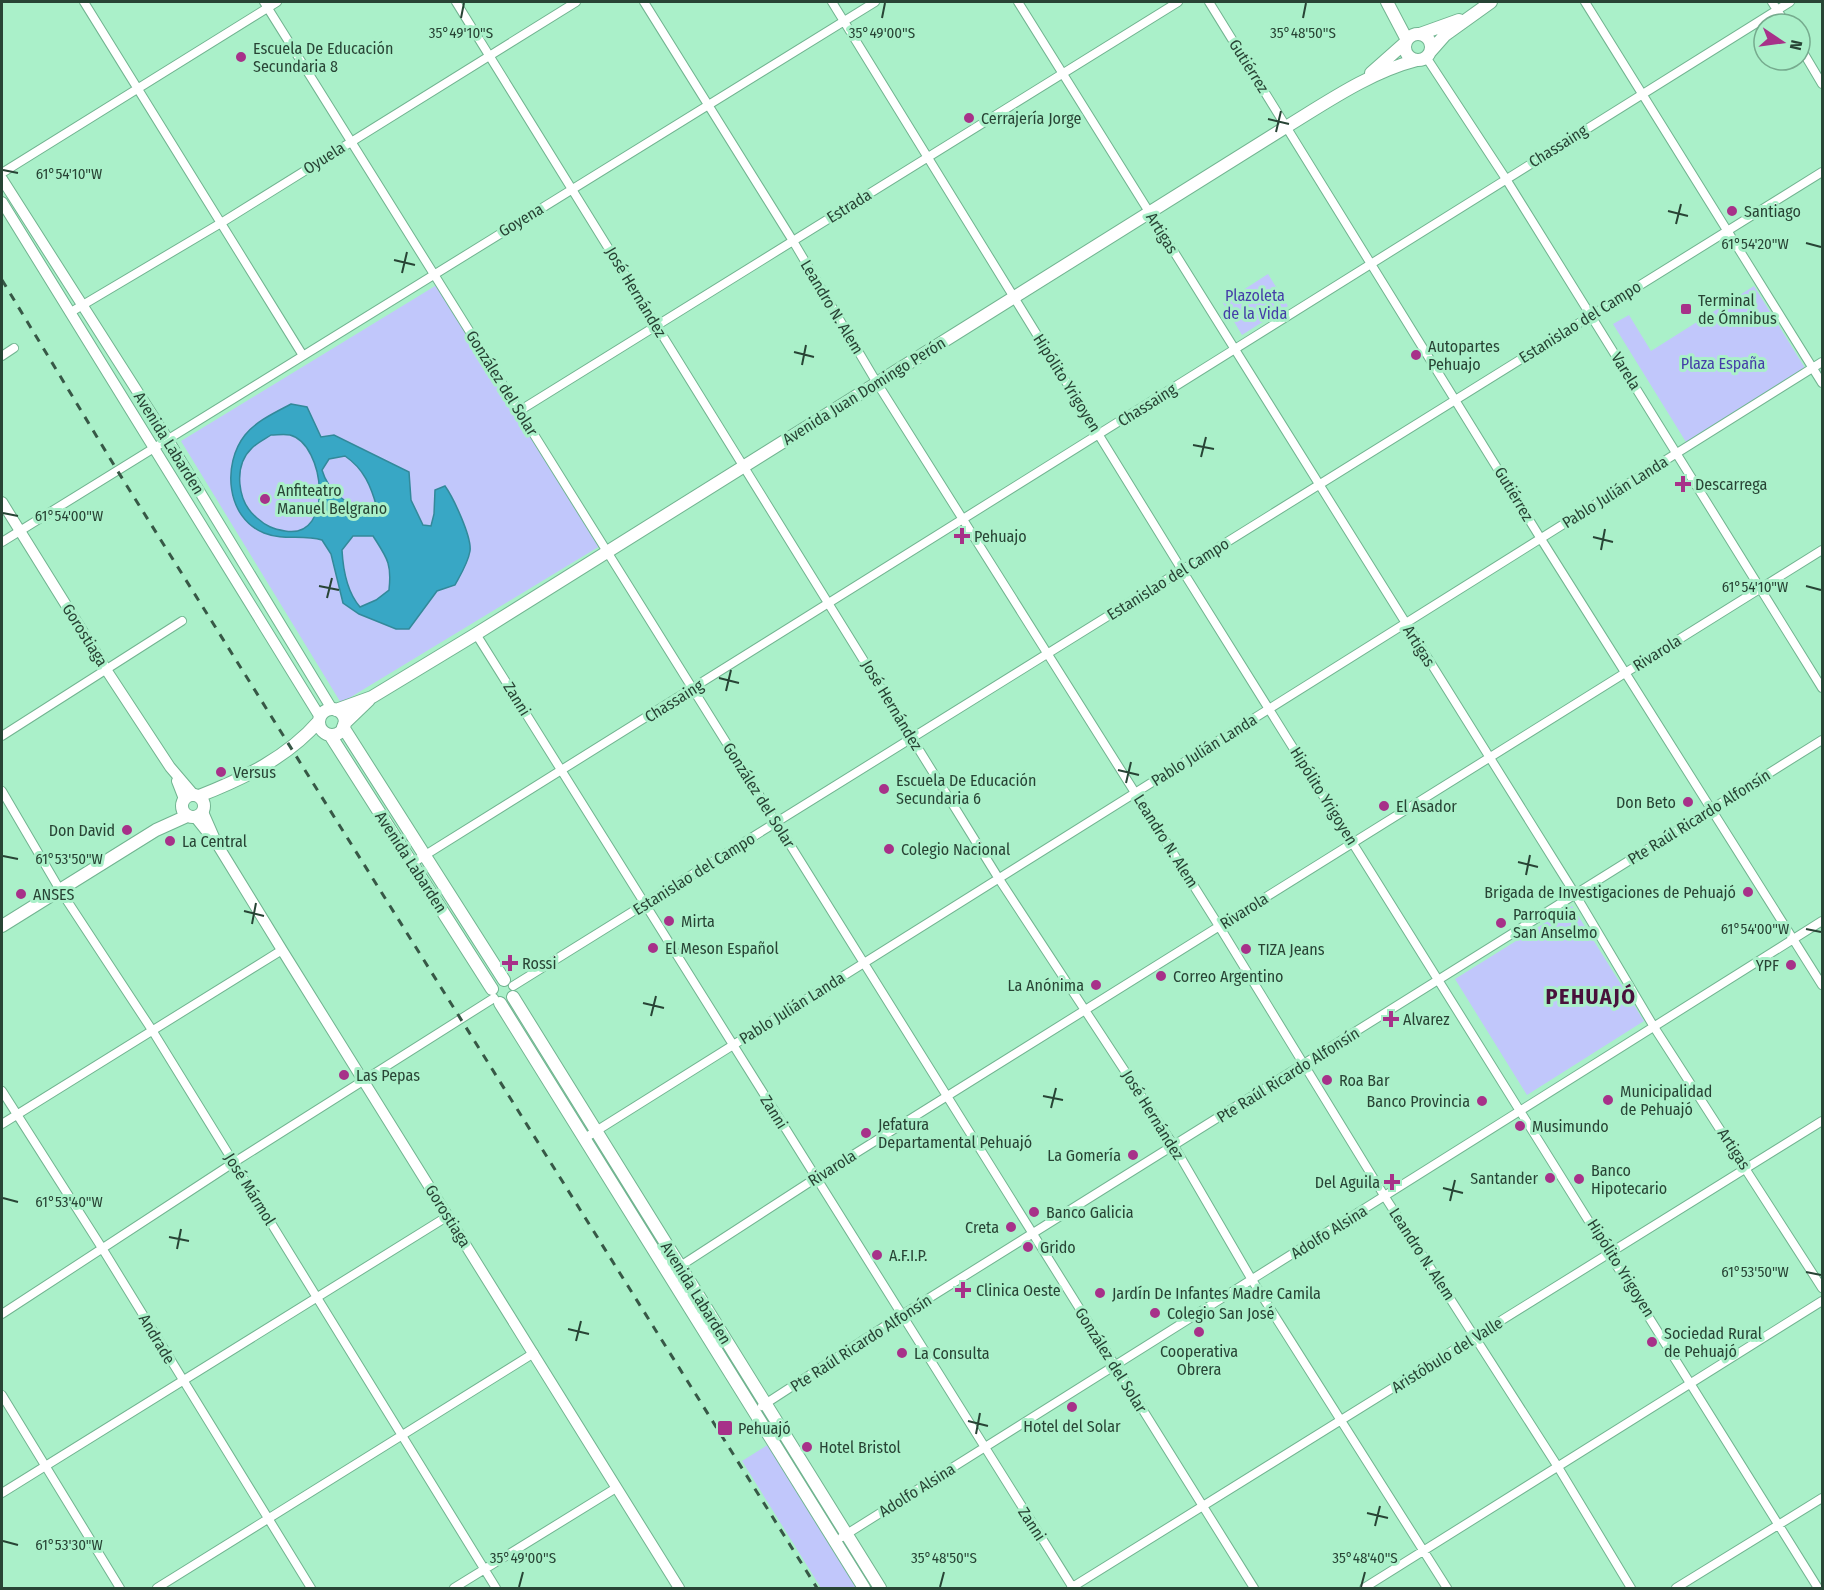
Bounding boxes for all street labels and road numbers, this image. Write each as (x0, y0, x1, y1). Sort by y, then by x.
street label: Gutiérrez (1225, 36, 1273, 96)
street label: Chassaing (1525, 120, 1591, 171)
street label: Oyuela (300, 138, 348, 178)
street label: Estrada (823, 185, 875, 227)
street label: Goyena (495, 199, 547, 241)
street label: Artigas (1142, 209, 1182, 257)
street label: José Hernández (602, 243, 670, 341)
street label: Leandro N. Alem (796, 257, 868, 357)
street label: Estanislao del Campo (1516, 277, 1644, 367)
street label: González del Solar (462, 327, 542, 439)
street label: Hipólito Yrigoyen (1029, 331, 1105, 435)
street label: Avenida Juan Domingo Perón (779, 333, 949, 449)
street label: Varela (1607, 349, 1645, 393)
street label: Chassaing (1114, 379, 1180, 430)
street label: Avenida Labarden (130, 388, 208, 498)
street label: Pablo Julián Landa (1559, 452, 1671, 532)
street label: Gutiérrez (1491, 464, 1537, 524)
street label: Estanislao del Campo (1104, 534, 1232, 624)
street label: Gorostiaga (58, 600, 112, 670)
street label: Artigas (1399, 622, 1439, 670)
street label: Rivarola (1629, 631, 1685, 675)
street label: José Hernández (858, 656, 926, 754)
street label: Chassaing (641, 675, 707, 726)
street label: Zanni (499, 679, 535, 719)
street label: Pablo Julián Landa (1148, 710, 1260, 790)
street label: González del Solar (719, 739, 799, 851)
street label: Hipólito Yrigoyen (1286, 744, 1362, 848)
street label: Pte Raúl Ricardo Alfonsín (1624, 765, 1774, 869)
street label: Leandro N. Alem (1130, 791, 1202, 891)
street label: Avenida Labarden (371, 808, 451, 916)
street label: Estanislao del Campo (630, 829, 758, 919)
street label: Rivarola (1216, 889, 1272, 933)
street label: Pablo Julián Landa (736, 968, 848, 1048)
street label: Pte Raúl Ricardo Alfonsín (1213, 1023, 1363, 1127)
street label: José Hernández (1118, 1067, 1188, 1163)
street label: Zanni (756, 1092, 792, 1132)
street label: Artigas (1714, 1125, 1754, 1173)
street label: Rivarola (804, 1146, 860, 1190)
street label: José Mármol (220, 1150, 280, 1228)
street label: Gorostiaga (421, 1181, 475, 1251)
street label: Adolfo Alsina (1287, 1201, 1371, 1263)
street label: Leandro N. Alem (1385, 1204, 1459, 1304)
street label: Hipólito Yrigoyen (1583, 1216, 1659, 1320)
street label: Avenida Labarden (657, 1238, 735, 1348)
street label: Pte Raúl Ricardo Alfonsín (787, 1290, 935, 1396)
street label: González del Solar (1071, 1304, 1151, 1416)
street label: Andrade (135, 1311, 179, 1367)
street label: Aristóbulo del Valle (1388, 1313, 1506, 1397)
street label: Adolfo Alsina (875, 1459, 959, 1521)
street label: Zanni (1014, 1504, 1050, 1544)

